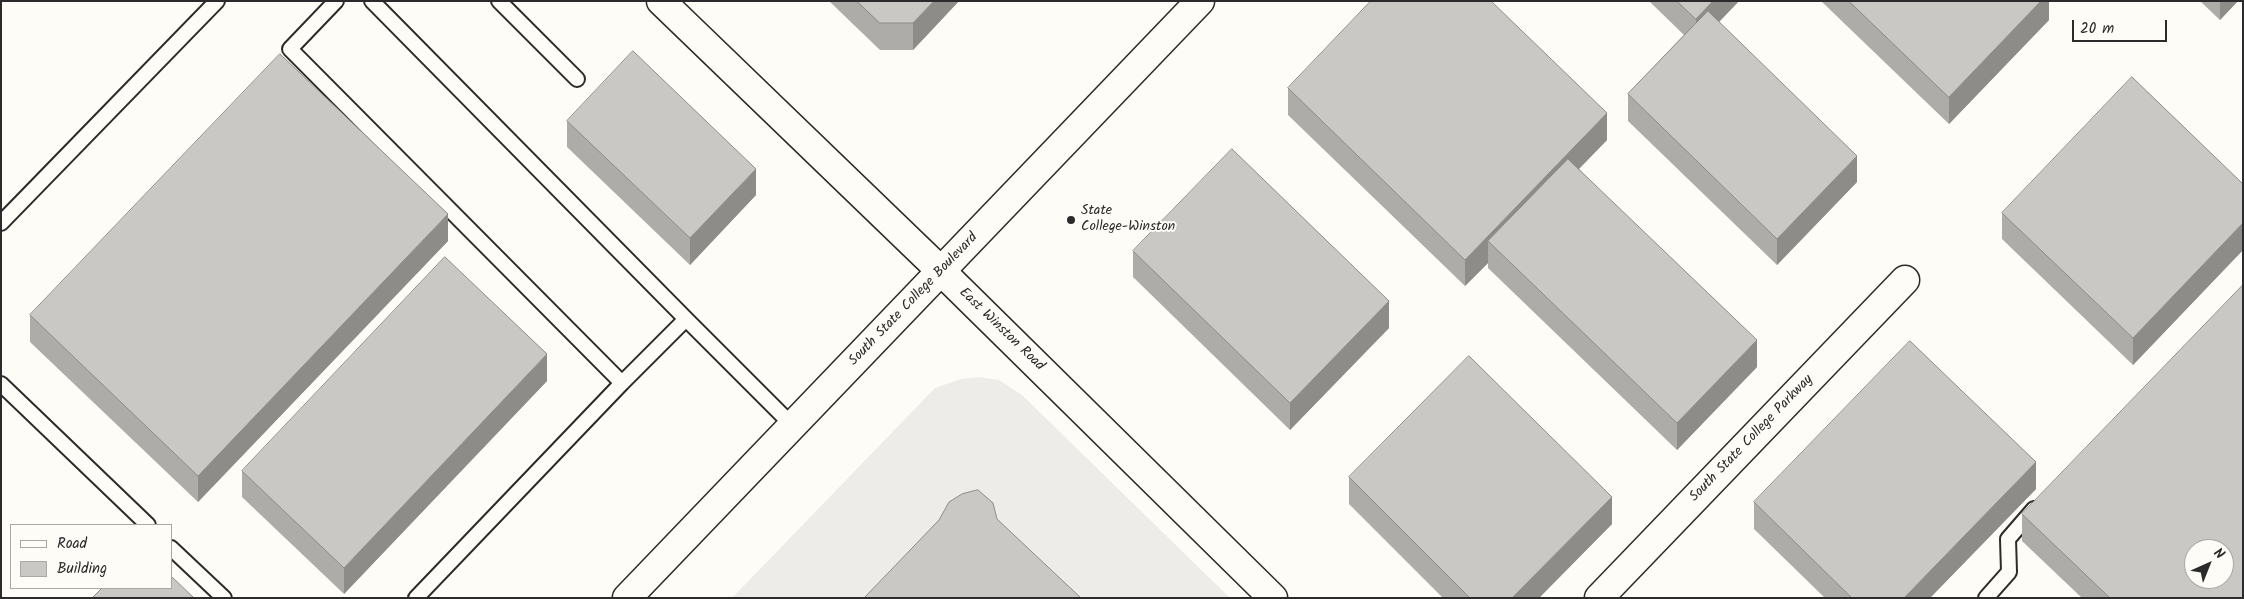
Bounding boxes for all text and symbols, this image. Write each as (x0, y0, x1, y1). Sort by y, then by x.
scale bar (2074, 10, 2169, 42)
text: 20 m (2080, 17, 2114, 41)
place label: State College-Winston (1081, 204, 1175, 236)
marker: State College-Winston (1065, 214, 1077, 226)
street label: South State College Boulevard (846, 230, 982, 370)
street label: East Winston Road (955, 285, 1047, 375)
street label: South State College Parkway (1687, 372, 1817, 506)
legend (10, 524, 172, 589)
text: Road (57, 532, 87, 556)
north arrow (2184, 539, 2234, 589)
text: N (2208, 543, 2230, 565)
text: Building (57, 557, 107, 581)

